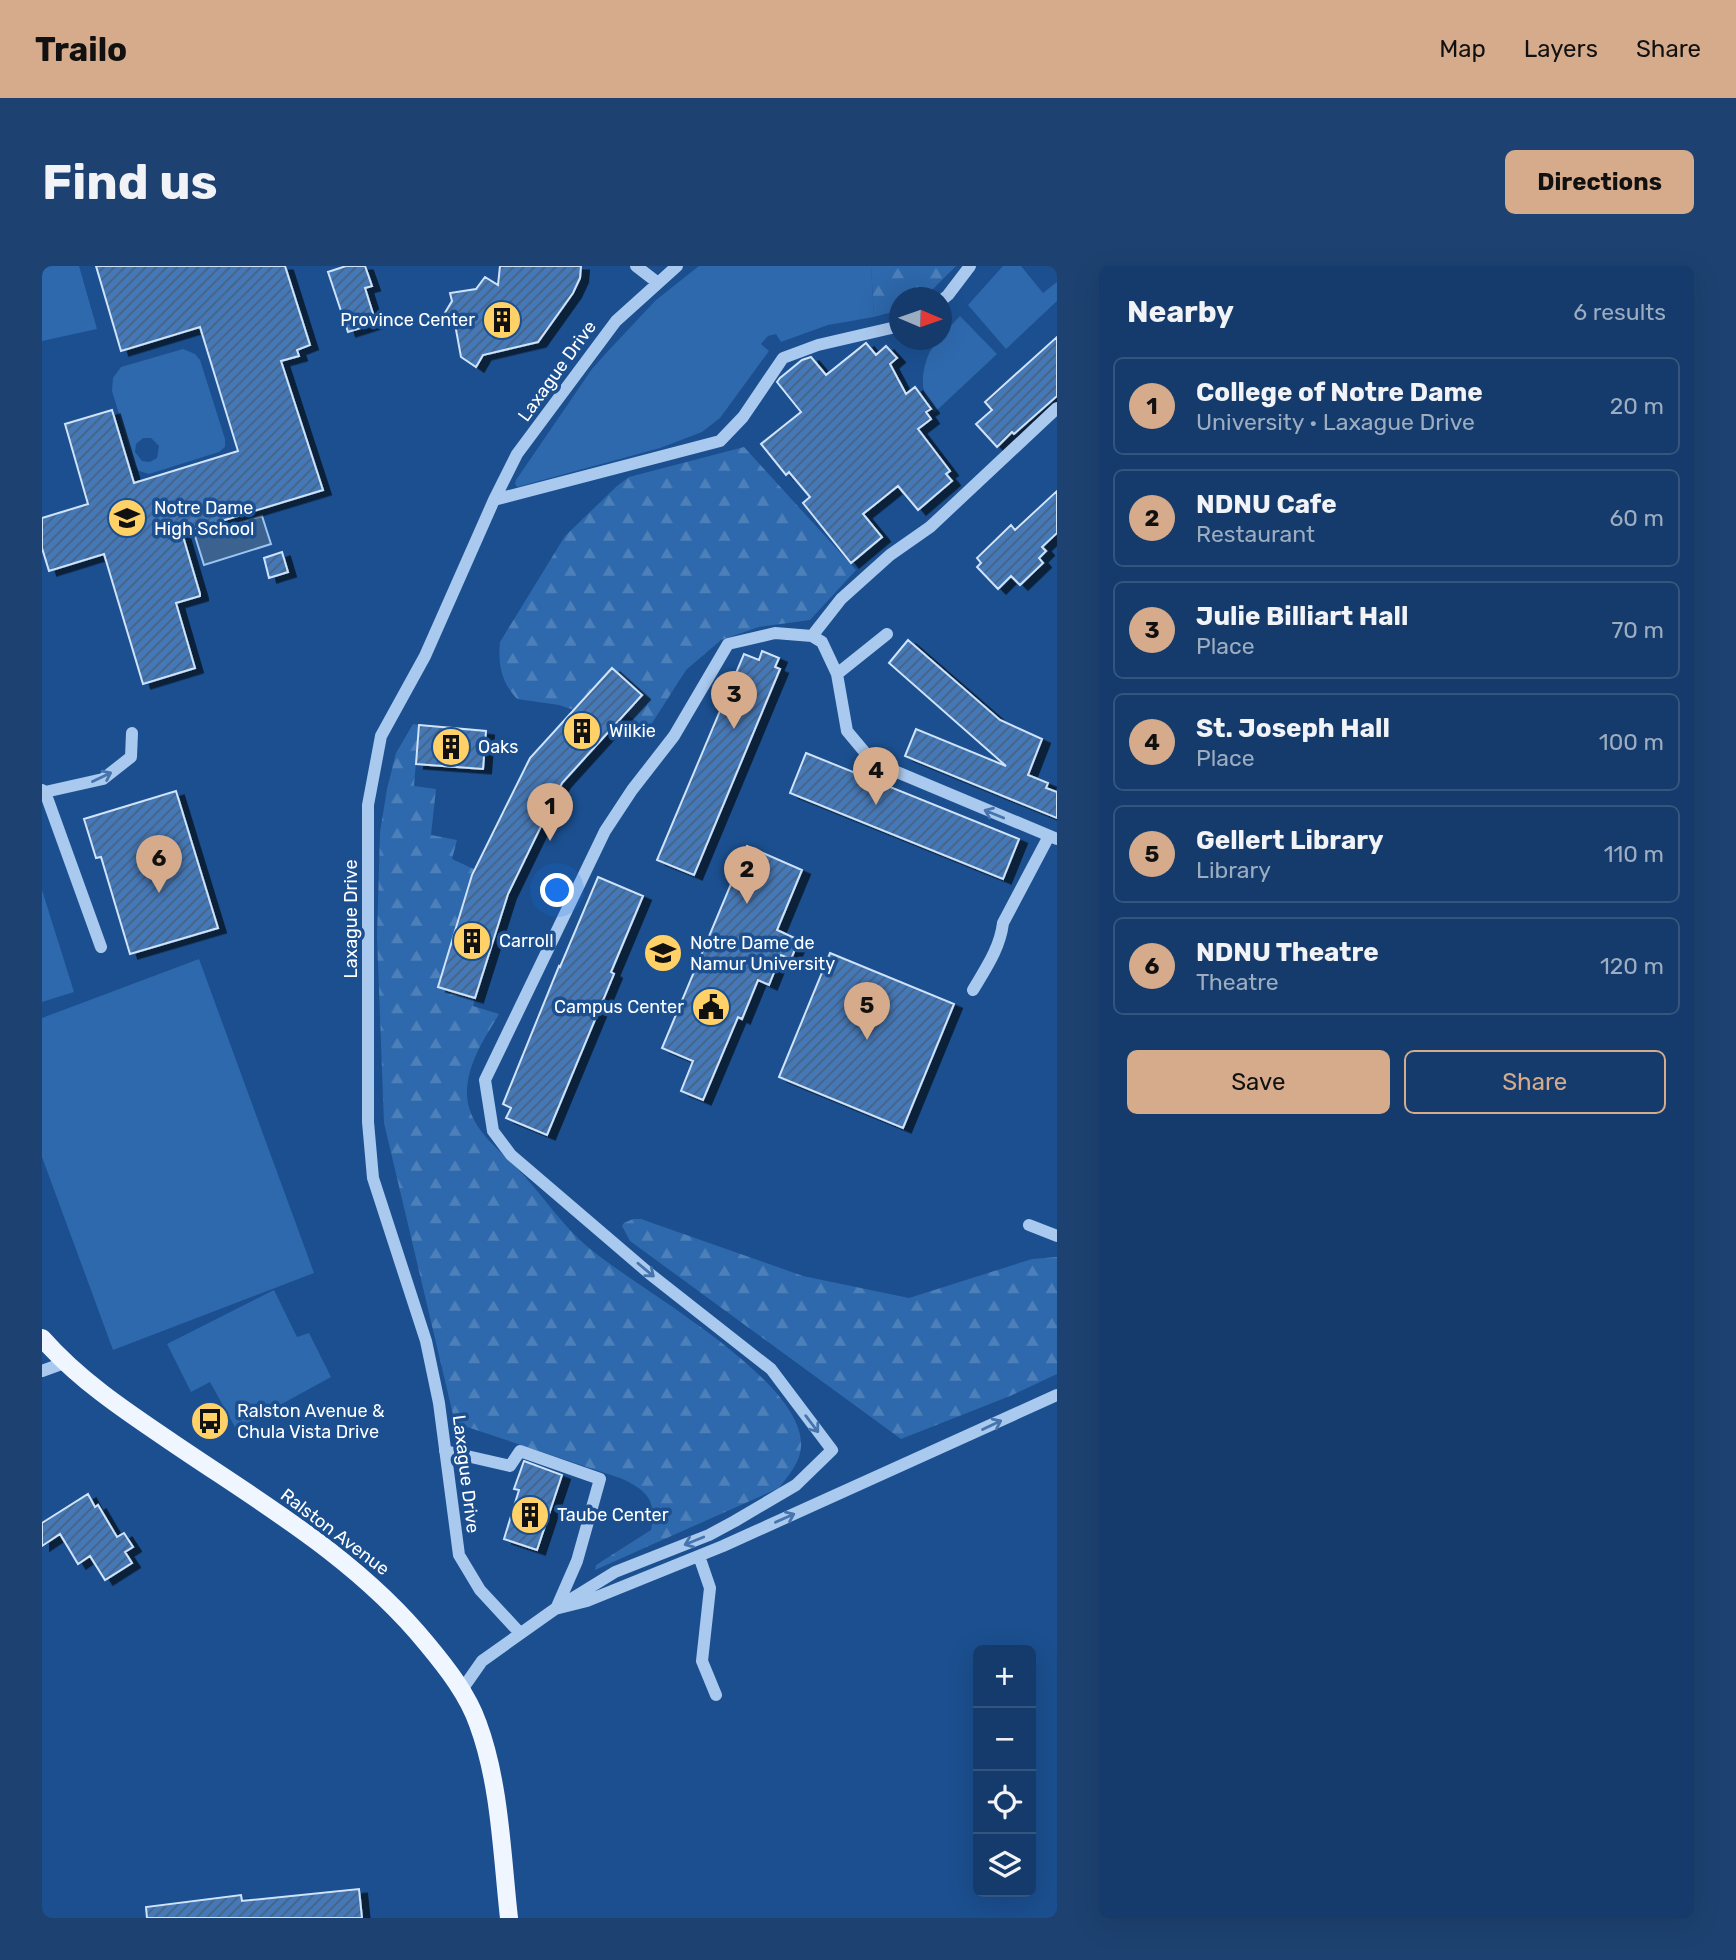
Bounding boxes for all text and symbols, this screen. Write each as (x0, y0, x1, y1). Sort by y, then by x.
text: Trailo (35, 30, 127, 69)
text: Map (1439, 35, 1486, 63)
text: Layers (1524, 35, 1598, 63)
text: Share (1636, 35, 1701, 63)
button: Directions (1505, 150, 1694, 214)
text: Find us (42, 153, 218, 211)
north arrow (889, 287, 952, 350)
text: Nearby (1127, 294, 1234, 330)
text: 6 results (1573, 298, 1666, 326)
building icon: Province Center (481, 299, 523, 341)
place label: Province Center (340, 309, 475, 331)
street label: Laxague Drive (513, 316, 601, 426)
text: College of Notre Dame (1196, 377, 1483, 408)
text: 1 (1146, 392, 1158, 420)
text: 20 m (1610, 392, 1664, 420)
text: University · Laxague Drive (1196, 408, 1475, 436)
text: NDNU Cafe (1196, 489, 1337, 520)
school or university icon: Notre Dame High School (106, 497, 148, 539)
place label: Notre Dame High School (154, 497, 254, 540)
text: 2 (1145, 504, 1159, 532)
text: 60 m (1609, 504, 1664, 532)
text: Restaurant (1196, 520, 1315, 548)
text: Julie Billiart Hall (1196, 601, 1408, 632)
text: 3 (1144, 616, 1160, 644)
text: 70 m (1612, 616, 1664, 644)
text: Place (1196, 632, 1255, 660)
pin: 3 (711, 671, 757, 729)
building icon: Wilkie (561, 710, 603, 752)
text: St. Joseph Hall (1196, 713, 1390, 744)
place label: Wilkie (609, 720, 656, 742)
building icon: Oaks (430, 726, 472, 768)
text: 4 (1144, 728, 1160, 756)
text: 100 m (1599, 728, 1664, 756)
place label: Oaks (478, 736, 518, 758)
text: Place (1196, 744, 1255, 772)
pin: 4 (853, 747, 899, 805)
one-way arrow (92, 769, 112, 783)
pin: 1 (527, 783, 573, 841)
one-way arrow (983, 806, 1005, 819)
text: Gellert Library (1196, 825, 1384, 856)
pin: 6 (136, 835, 182, 893)
text: 5 (1145, 840, 1159, 868)
text: 110 m (1604, 840, 1664, 868)
pin: 2 (724, 846, 770, 904)
text: Library (1196, 856, 1271, 884)
street label: Laxague Drive (340, 860, 362, 979)
your location (540, 873, 574, 907)
building icon: Carroll (451, 920, 493, 962)
place label: Carroll (499, 930, 554, 952)
school or university icon: Notre Dame de Namur University (642, 932, 684, 974)
place label: Notre Dame de Namur University (690, 932, 835, 975)
text: NDNU Theatre (1196, 937, 1379, 968)
text: 6 (1145, 952, 1159, 980)
text: 120 m (1600, 952, 1664, 980)
text: Theatre (1196, 968, 1279, 996)
pin: 5 (844, 982, 890, 1040)
public building icon: Campus Center (690, 986, 732, 1028)
place label: Campus Center (554, 996, 684, 1018)
button: Save (1127, 1050, 1390, 1114)
button: Share (1404, 1050, 1666, 1114)
one-way arrow (637, 1262, 655, 1278)
bus stop icon: Ralston Avenue & Chula Vista Drive (189, 1400, 231, 1442)
place label: Ralston Avenue & Chula Vista Drive (237, 1400, 385, 1443)
street label: Laxague Drive (448, 1414, 484, 1534)
one-way arrow (805, 1414, 820, 1432)
one-way arrow (981, 1417, 1002, 1431)
street label: Ralston Avenue (276, 1484, 394, 1580)
building icon: Taube Center (509, 1494, 551, 1536)
place label: Taube Center (557, 1504, 669, 1526)
one-way arrow (774, 1511, 795, 1524)
one-way arrow (684, 1535, 706, 1548)
map controls (973, 1645, 1036, 1897)
button: + (973, 1645, 1036, 1708)
button: − (973, 1708, 1036, 1771)
button: locate (973, 1771, 1036, 1834)
button: layers (973, 1834, 1036, 1897)

